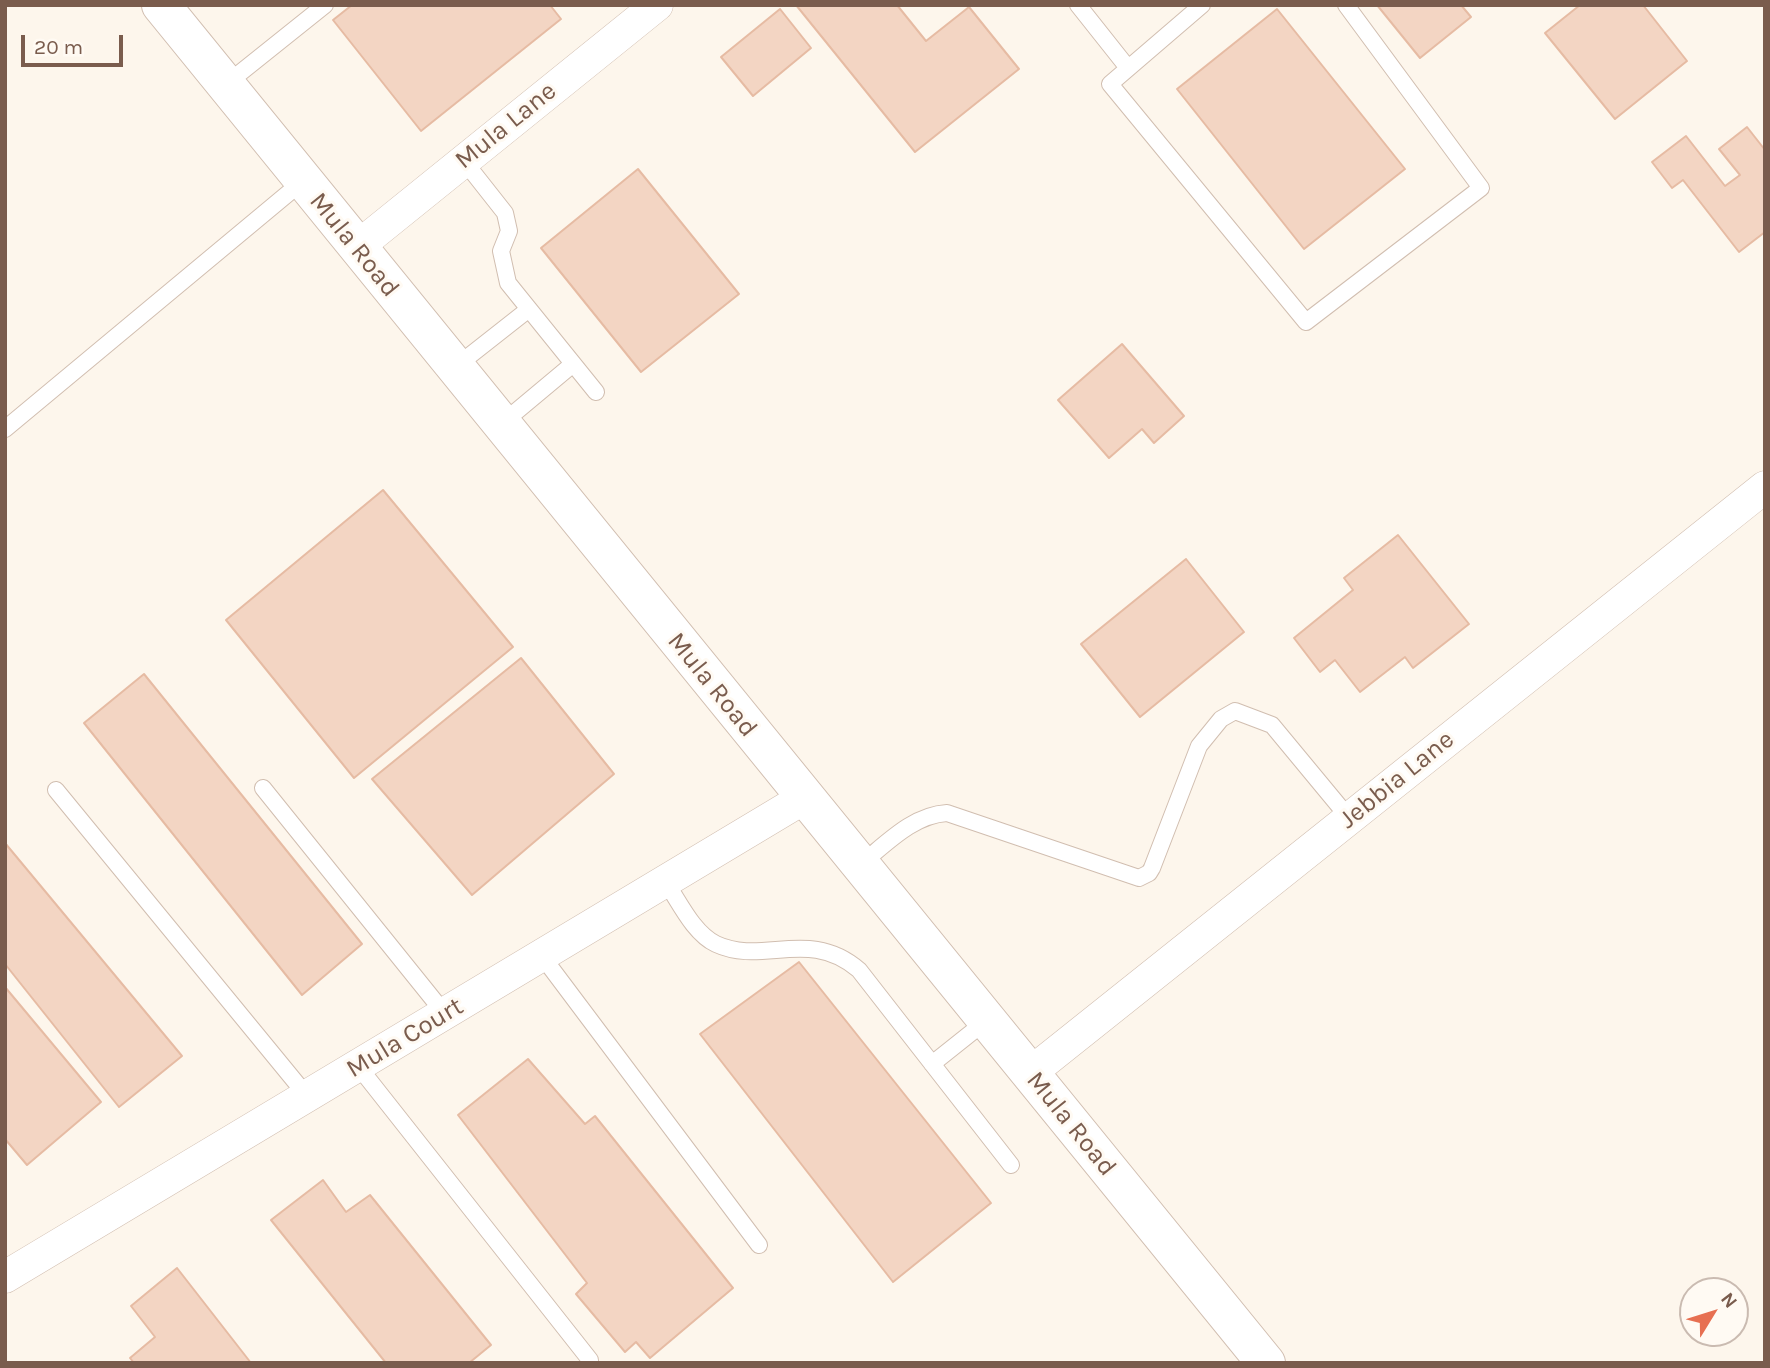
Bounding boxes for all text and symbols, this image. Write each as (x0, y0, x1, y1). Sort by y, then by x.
scale bar (24, 21, 126, 65)
text: 20 m (34, 35, 83, 59)
street label: Mula Lane (449, 76, 563, 176)
street label: Mula Road (302, 186, 406, 304)
street label: Mula Road (660, 626, 764, 744)
street label: Jebbia Lane (1333, 724, 1461, 836)
street label: Mula Court (341, 991, 469, 1085)
street label: Mula Road (1019, 1065, 1123, 1183)
north arrow (1679, 1277, 1749, 1347)
text: N (1716, 1288, 1742, 1312)

